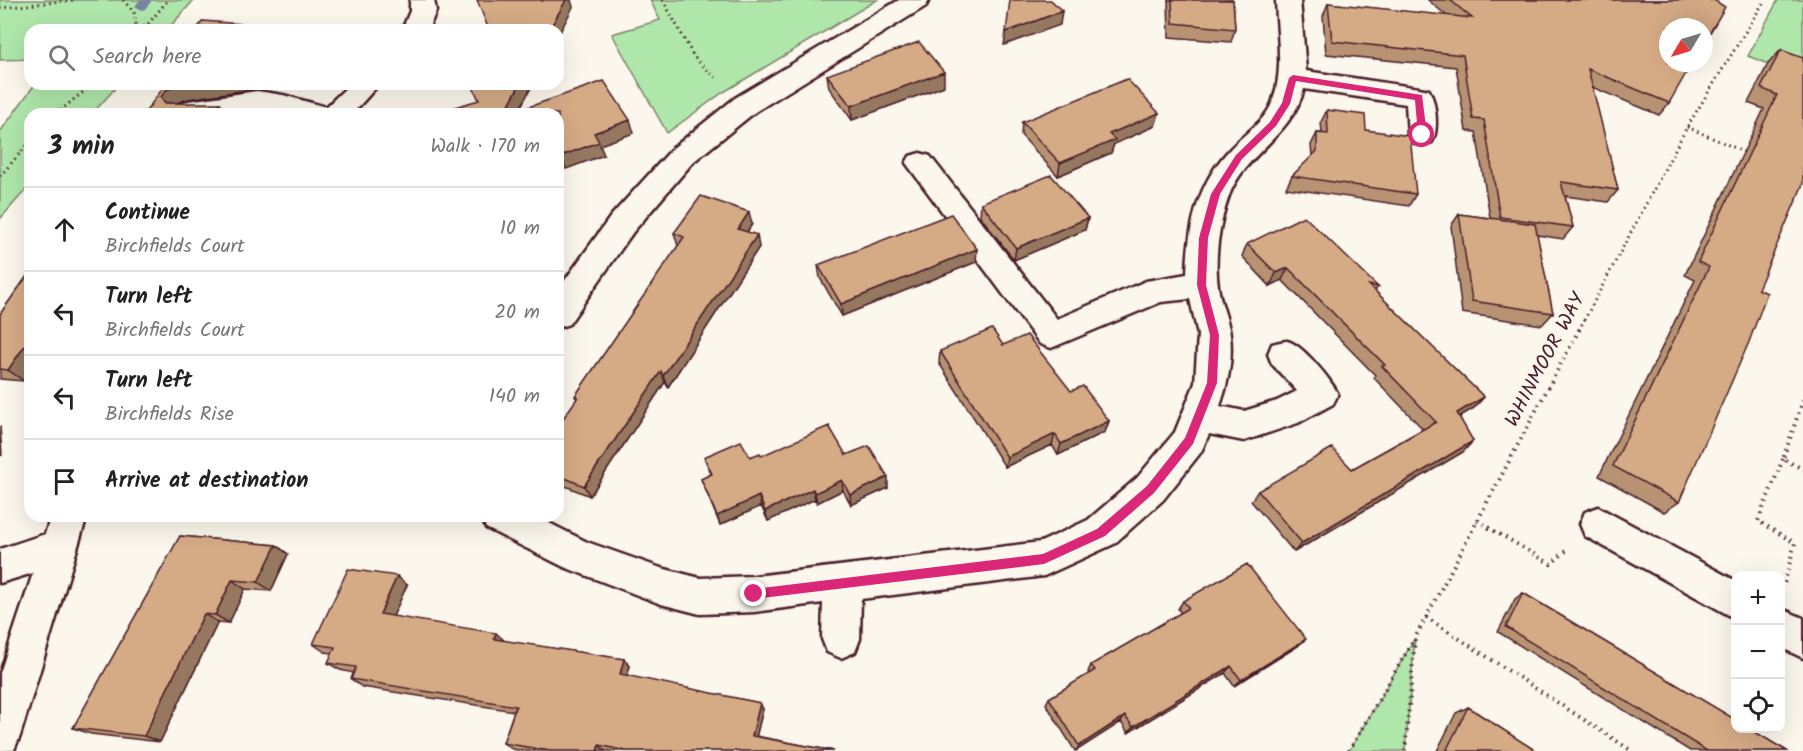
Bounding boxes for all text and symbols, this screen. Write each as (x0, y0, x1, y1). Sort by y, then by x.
north arrow (1659, 18, 1713, 72)
search box (24, 24, 564, 90)
text: Search here (93, 40, 201, 75)
icon: search (45, 41, 78, 74)
route start (1408, 121, 1434, 147)
text: 3 min (48, 126, 115, 168)
text: Walk · 170 m (430, 131, 540, 163)
text: Continue (105, 196, 190, 231)
icon: ahead (48, 213, 81, 246)
text: 10 m (500, 213, 540, 245)
text: Birchfields Court (105, 231, 245, 263)
text: Turn left (105, 280, 192, 315)
street label: WHINMOOR WAY (1497, 286, 1596, 433)
icon: left (48, 297, 81, 330)
text: 20 m (494, 297, 540, 329)
text: Birchfields Court (105, 315, 245, 347)
text: Turn left (105, 364, 192, 399)
icon: left (48, 381, 81, 414)
text: 140 m (489, 381, 540, 413)
text: Birchfields Rise (105, 399, 234, 431)
text: Arrive at destination (105, 464, 308, 499)
icon: arrive (48, 465, 81, 498)
map controls (1731, 571, 1785, 733)
button: + (1731, 571, 1785, 625)
route end (740, 580, 766, 606)
button: − (1731, 625, 1785, 679)
button: locate (1731, 679, 1785, 733)

